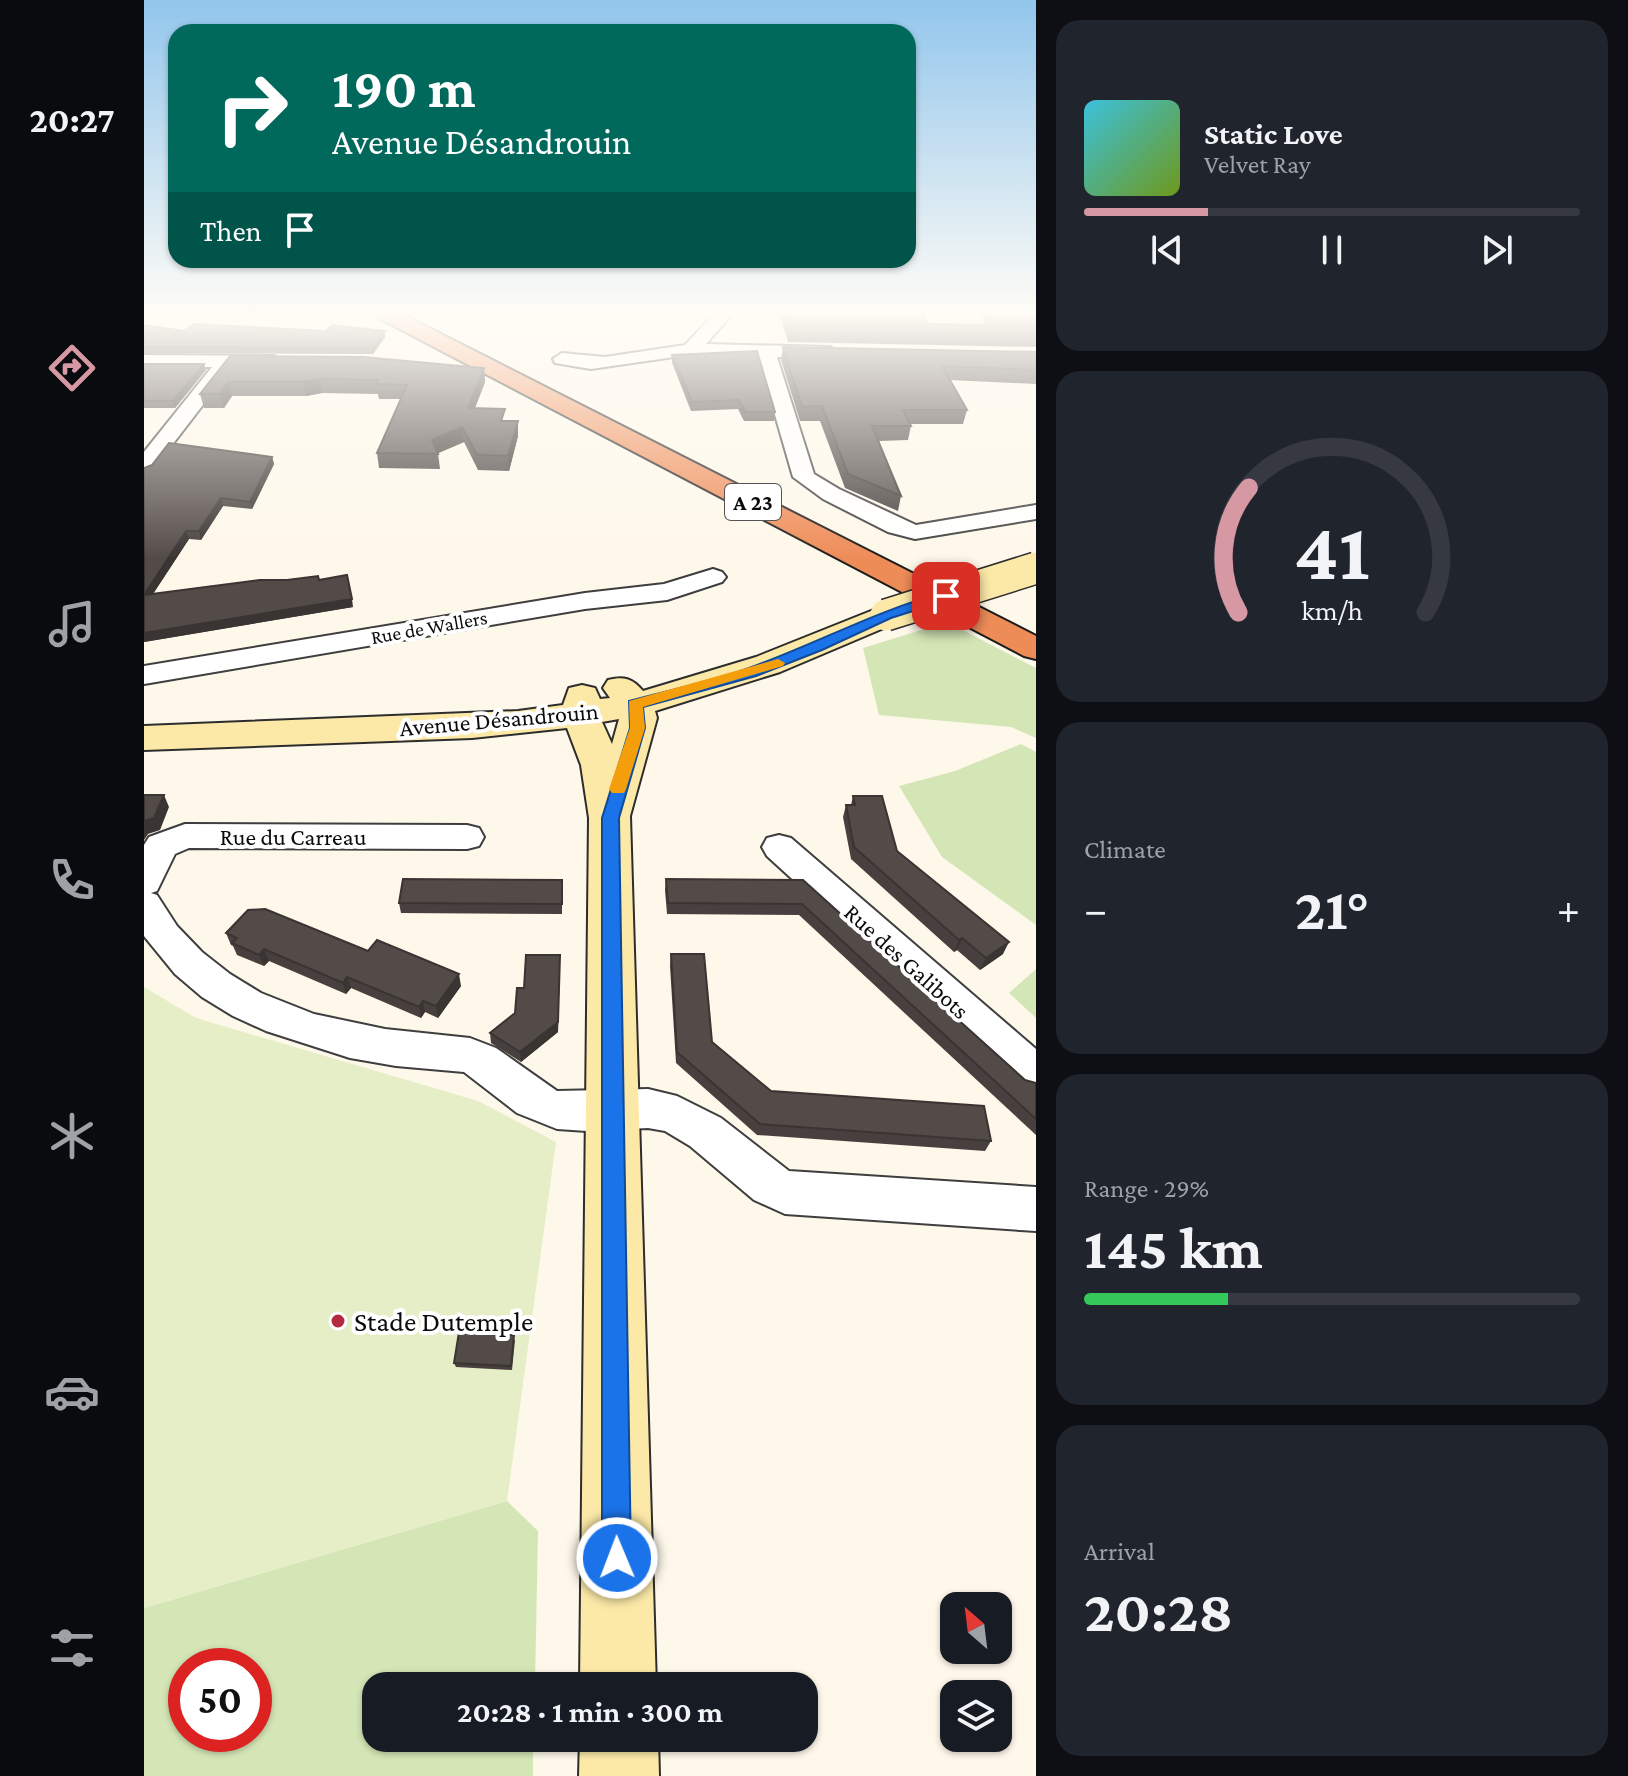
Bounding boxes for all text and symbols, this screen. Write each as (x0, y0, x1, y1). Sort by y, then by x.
icon: right (200, 56, 304, 160)
text: 190 m (332, 57, 476, 119)
text: 20:27 (29, 100, 115, 140)
text: Static Love (1204, 117, 1343, 150)
text: Avenue Désandrouin (332, 122, 631, 162)
text: Velvet Ray (1204, 150, 1311, 179)
icon: arrive (278, 208, 322, 252)
text: Then (200, 214, 262, 247)
icon: previous (1145, 228, 1189, 272)
icon: pause (1310, 228, 1354, 272)
icon: next (1475, 228, 1519, 272)
icon: directions (44, 340, 100, 396)
road number: A 23 (725, 484, 781, 520)
text: 41 (1294, 503, 1370, 596)
pin (912, 562, 980, 630)
icon: arrive (924, 574, 968, 618)
text: km/h (1301, 594, 1363, 626)
icon: music (44, 596, 100, 652)
street label: Rue de Wallers (369, 606, 489, 648)
street label: Avenue Désandrouin (398, 697, 600, 741)
street label: Rue du Carreau (220, 823, 367, 850)
text: Climate (1084, 835, 1166, 864)
icon: phone (44, 852, 100, 908)
text: 21° (1295, 875, 1369, 942)
text: − (1084, 885, 1107, 933)
text: + (1557, 885, 1580, 933)
street label: Rue des Galibots (839, 898, 975, 1024)
icon: climate (44, 1108, 100, 1164)
text: Range · 29% (1084, 1174, 1209, 1203)
text: 145 km (1084, 1214, 1263, 1281)
place label: Stade Dutemple (354, 1306, 533, 1337)
marker: Stade Dutemple (329, 1312, 347, 1330)
icon: car (44, 1364, 100, 1420)
position arrow (575, 1516, 659, 1600)
text: Arrival (1084, 1537, 1155, 1566)
text: 20:28 (1084, 1577, 1233, 1644)
north arrow (940, 1592, 1012, 1664)
map controls (940, 1592, 1012, 1752)
icon: filters (44, 1620, 100, 1676)
speed limit sign: 50 (168, 1648, 272, 1752)
button: layers (940, 1680, 1012, 1752)
text: 20:28 · 1 min · 300 m (457, 1695, 723, 1728)

